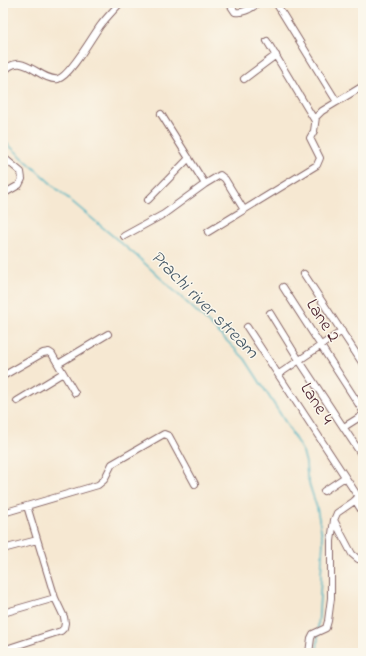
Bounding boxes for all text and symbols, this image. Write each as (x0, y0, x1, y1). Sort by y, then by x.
water label: Prachi river stream (144, 245, 264, 365)
street label: Lane 2 (298, 294, 346, 348)
street label: Lane 4 (293, 378, 340, 431)

